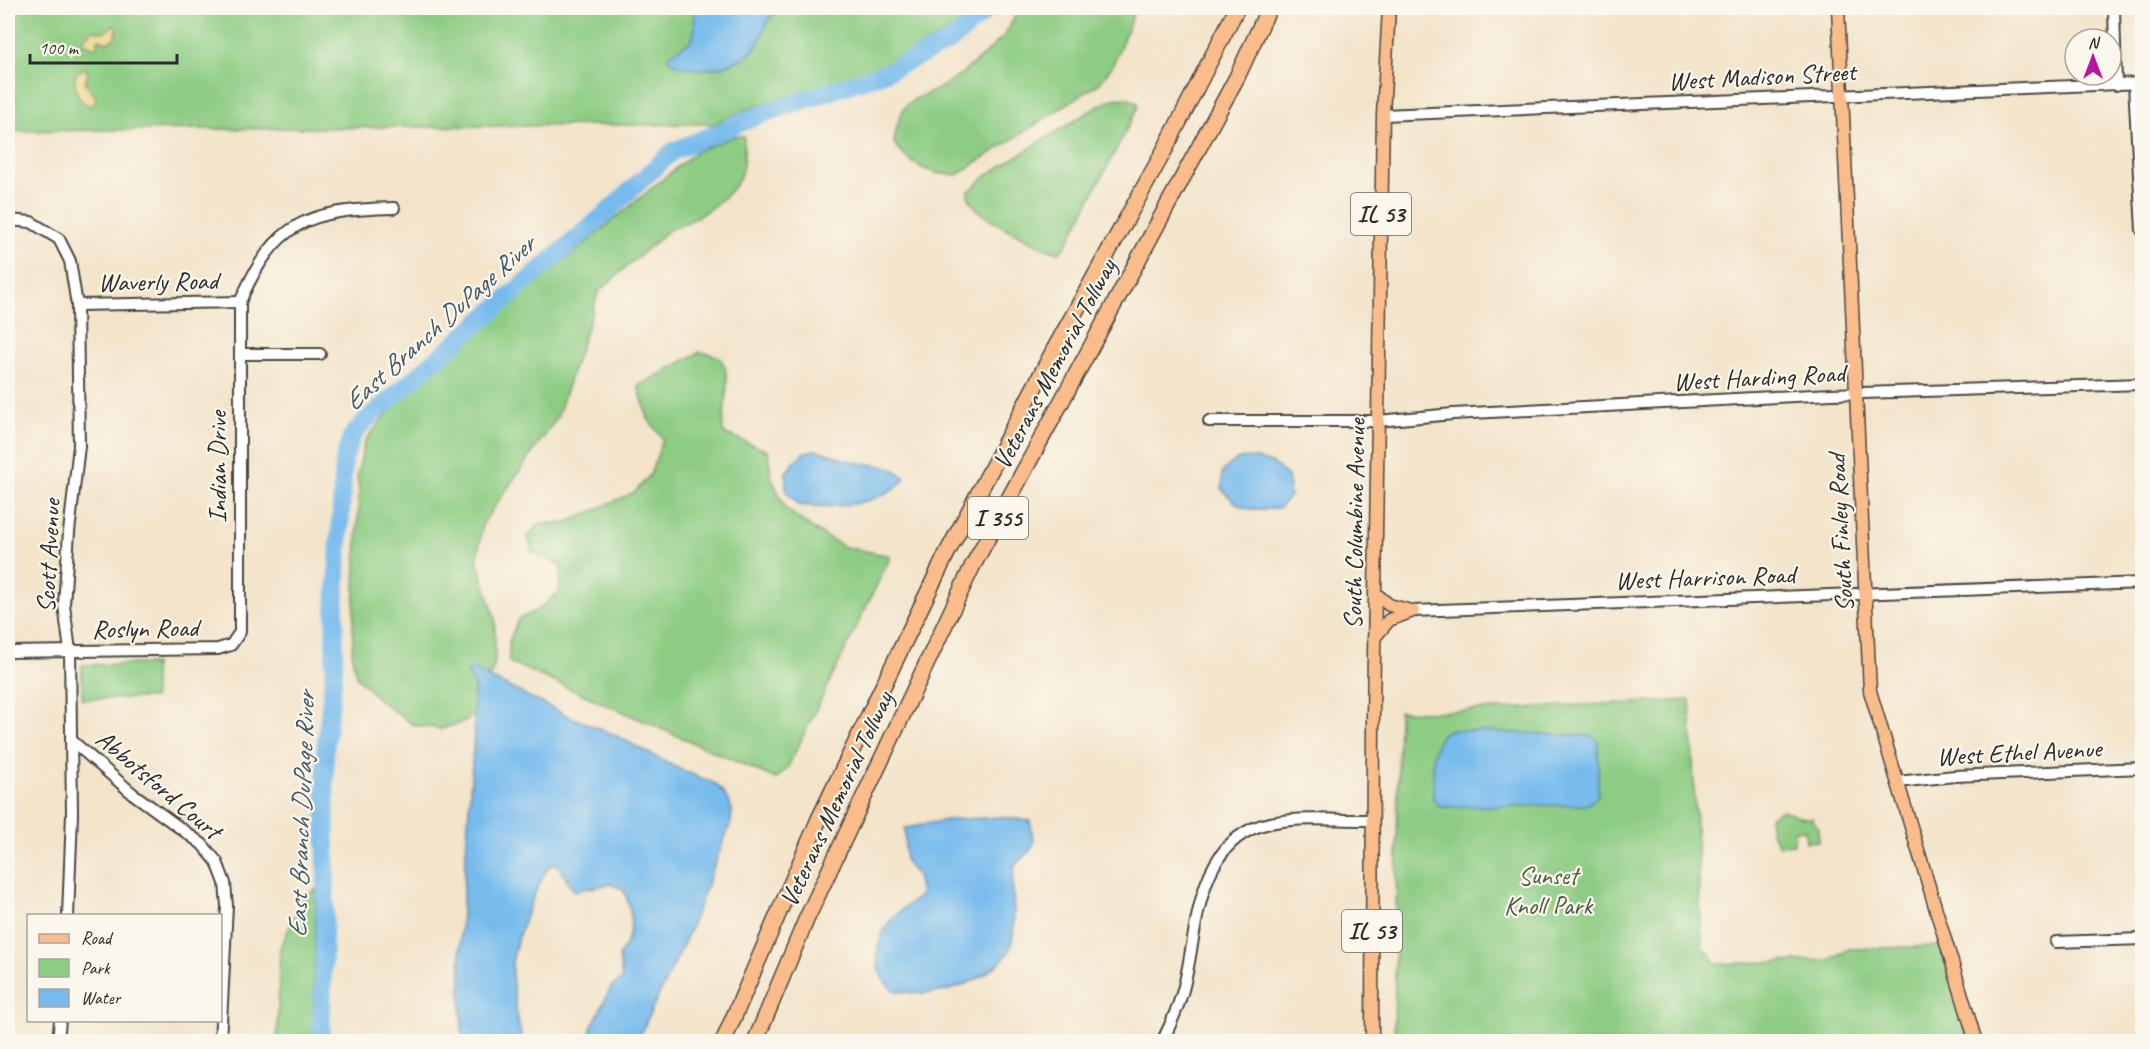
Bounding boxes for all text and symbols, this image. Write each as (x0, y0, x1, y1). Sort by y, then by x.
scale bar (30, 27, 177, 65)
north arrow (2063, 27, 2123, 87)
text: N (2088, 33, 2101, 53)
text: 100 m (39, 37, 80, 59)
street label: West Madison Street (1668, 55, 1859, 98)
road number: IL 53 (1351, 193, 1411, 235)
water label: East Branch DuPage River (336, 225, 545, 418)
street label: Veterans Memorial Tollway (985, 251, 1125, 475)
street label: Waverly Road (98, 264, 222, 299)
street label: West Harding Road (1673, 356, 1849, 398)
street label: Indian Drive (201, 408, 234, 523)
street label: South Columbine Avenue (1336, 417, 1373, 630)
street label: South Finley Road (1820, 449, 1861, 613)
street label: Scott Avenue (29, 496, 68, 614)
road number: I 355 (968, 497, 1028, 539)
street label: West Harrison Road (1615, 558, 1799, 597)
street label: Roslyn Road (91, 611, 202, 646)
street label: Veterans Memorial Tollway (772, 684, 902, 912)
water label: East Branch DuPage River (280, 687, 322, 938)
street label: Abbotsford Court (89, 722, 231, 849)
street label: West Ethel Avenue (1936, 732, 2105, 773)
park label: Sunset Knoll Park (1504, 859, 1593, 922)
road number: IL 53 (1342, 910, 1402, 952)
legend (27, 914, 222, 1022)
text: Road (81, 927, 114, 949)
text: Park (81, 957, 111, 979)
text: Water (81, 987, 122, 1009)

